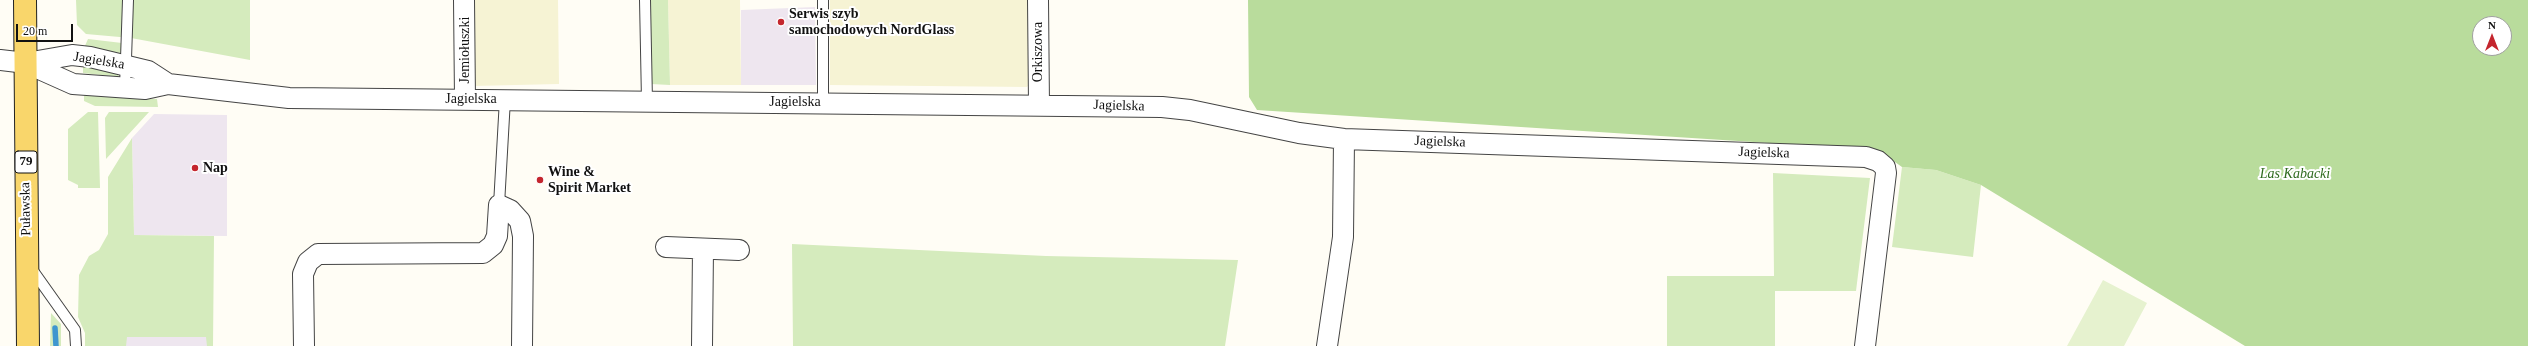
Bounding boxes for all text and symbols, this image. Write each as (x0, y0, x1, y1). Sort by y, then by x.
place label: Serwis szyb samochodowych NordGlass (789, 6, 954, 38)
scale bar (18, 16, 75, 42)
north arrow (2472, 16, 2512, 56)
street label: Jemiołuszki (457, 17, 473, 83)
marker: Serwis szyb samochodowych NordGlass (776, 17, 786, 27)
text: N (2488, 19, 2496, 31)
street label: Orkiszowa (1030, 22, 1046, 82)
text: 20 m (23, 24, 47, 38)
street label: Jagielska (72, 49, 126, 73)
street label: Jagielska (445, 91, 497, 107)
street label: Jagielska (769, 94, 821, 110)
street label: Jagielska (1093, 97, 1145, 115)
street label: Jagielska (1414, 133, 1466, 151)
street label: Jagielska (1738, 144, 1790, 162)
road number: 79 (15, 151, 37, 173)
place label: Nap (203, 160, 228, 176)
marker: Nap (190, 163, 200, 173)
place label: Wine & Spirit Market (548, 164, 631, 196)
park label: Las Kabacki (2260, 166, 2330, 182)
marker: Wine & Spirit Market (535, 175, 545, 185)
street label: Puławska (17, 182, 35, 236)

